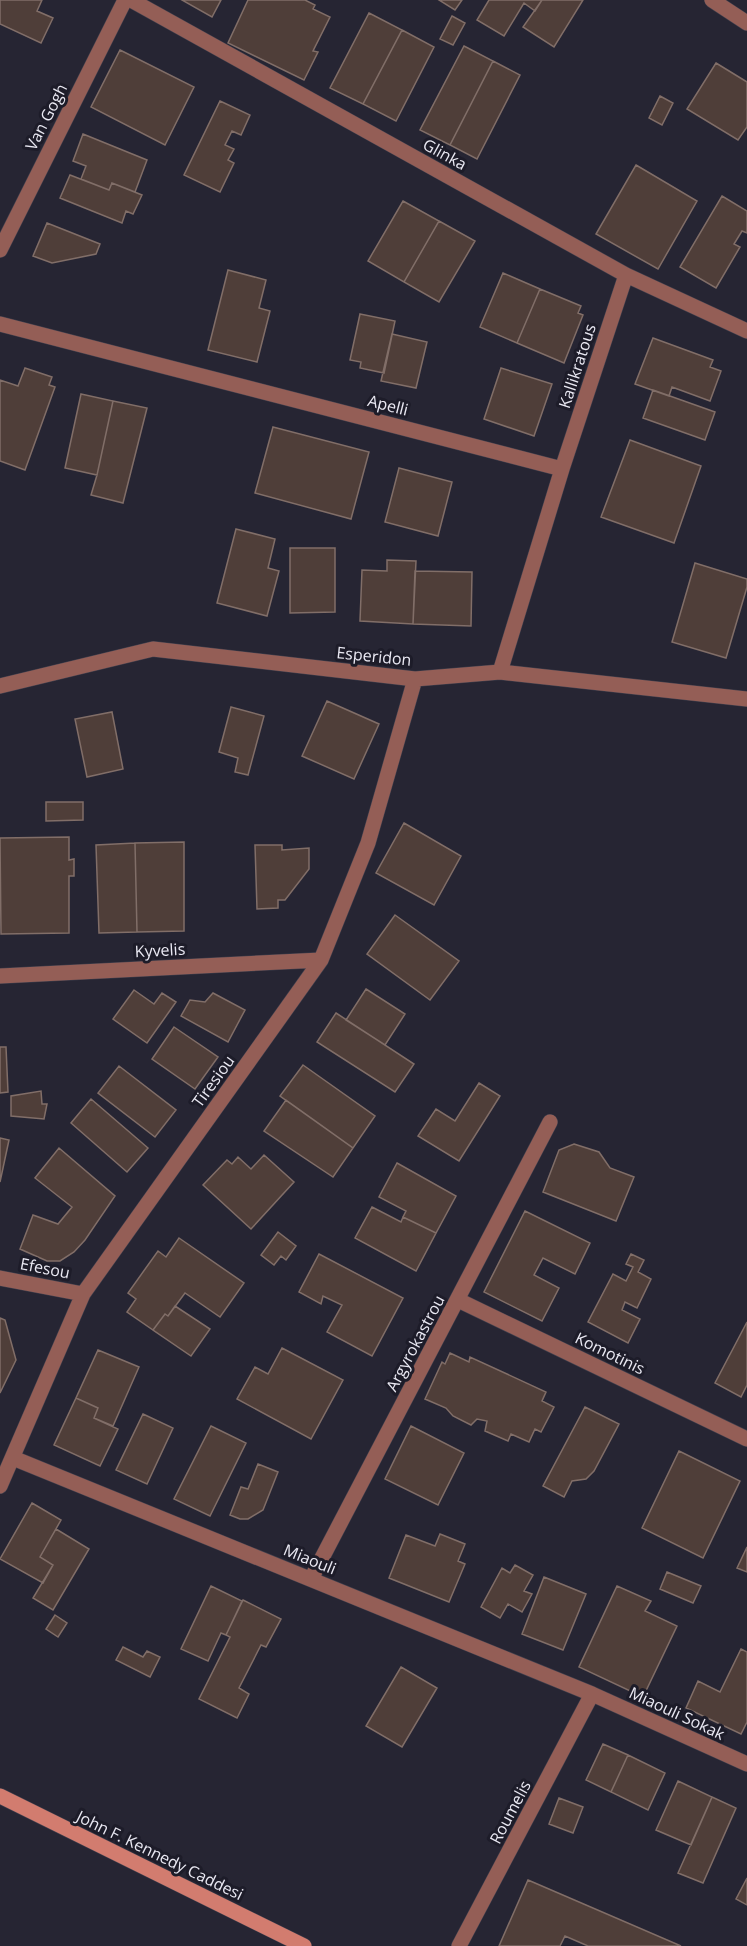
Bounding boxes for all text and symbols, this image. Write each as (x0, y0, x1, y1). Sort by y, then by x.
street label: Van Gogh (20, 80, 72, 154)
street label: Glinka (419, 133, 471, 175)
street label: Kallikratous (553, 321, 601, 411)
street label: Apelli (365, 389, 411, 421)
street label: Esperidon (336, 641, 412, 671)
street label: Kyvelis (134, 938, 186, 962)
street label: Tiresiou (187, 1050, 239, 1112)
street label: Efesou (18, 1252, 72, 1284)
street label: Argyrokastrou (380, 1291, 450, 1395)
street label: Komotinis (571, 1327, 649, 1379)
street label: Miaouli (280, 1539, 340, 1579)
street label: Miaouli Sokak (626, 1681, 729, 1745)
street label: Roumelis (484, 1776, 536, 1848)
street label: John F. Kennedy Caddesi (71, 1804, 247, 1905)

